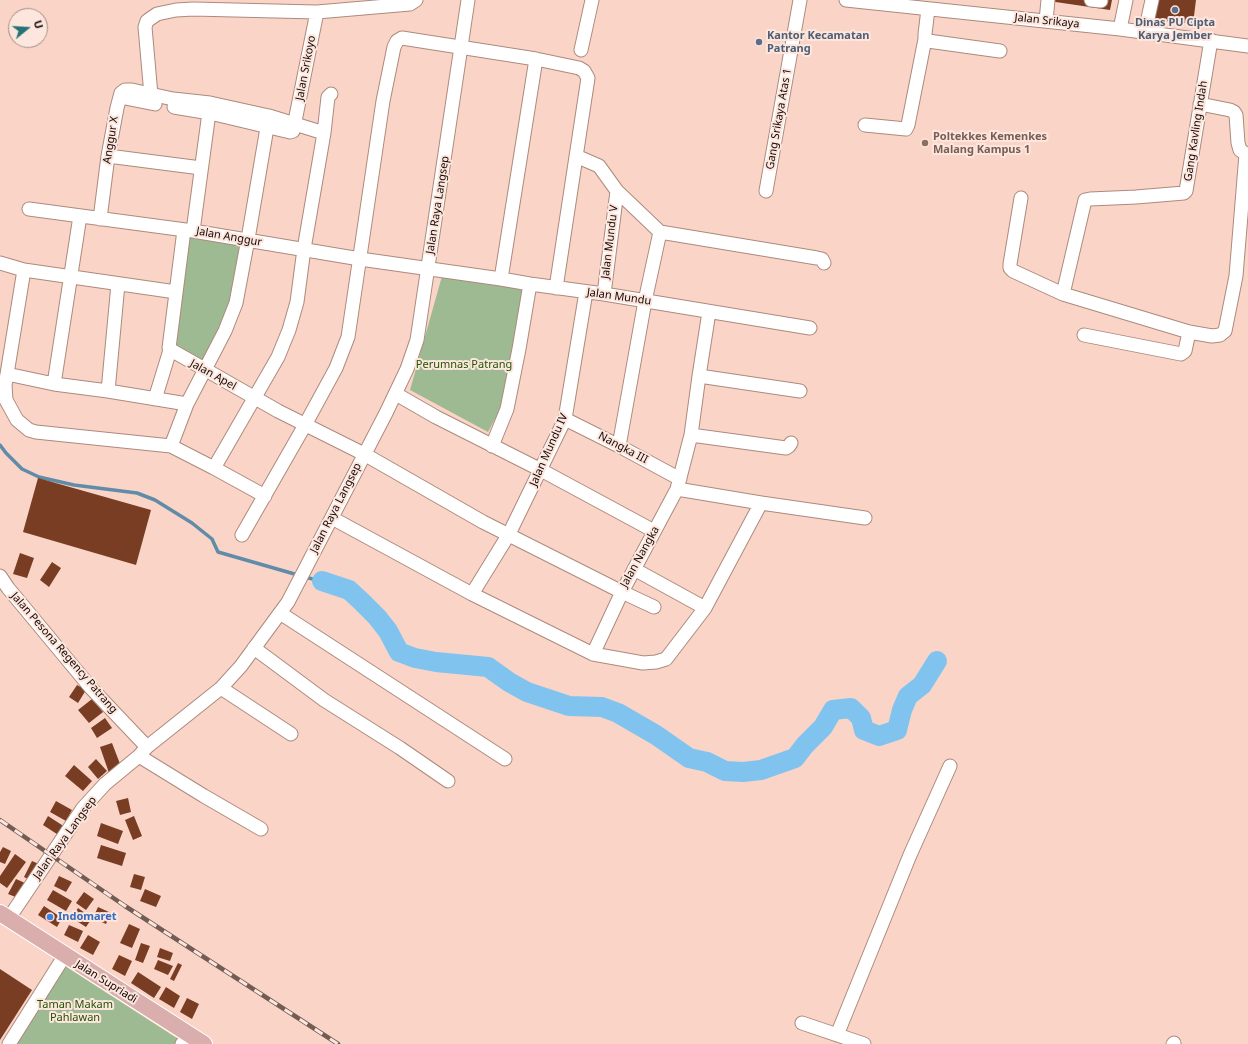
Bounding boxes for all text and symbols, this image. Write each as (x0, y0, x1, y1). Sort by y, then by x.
marker: Dinas PU Cipta Karya Jember (1170, 5, 1180, 15)
north arrow (8, 8, 48, 48)
street label: Jalan Srikaya (1014, 11, 1080, 31)
place label: Dinas PU Cipta Karya Jember (1135, 16, 1215, 42)
text: U (31, 18, 47, 31)
place label: Kantor Kecamatan Patrang (767, 29, 869, 55)
street label: Jalan Srikoyo (293, 34, 319, 102)
marker: Kantor Kecamatan Patrang (754, 37, 764, 47)
street label: Gang Srikaya Atas 1 (764, 67, 794, 171)
street label: Gang Kavling Indah (1182, 80, 1210, 182)
street label: Anggur X (101, 115, 121, 165)
place label: Poltekkes Kemenkes Malang Kampus 1 (933, 130, 1047, 156)
marker: Poltekkes Kemenkes Malang Kampus 1 (920, 138, 930, 148)
street label: Jalan Raya Langsep (424, 155, 452, 255)
street label: Jalan Mundu V (599, 204, 621, 280)
street label: Jalan Anggur (195, 225, 263, 249)
street label: Jalan Mundu (586, 286, 652, 308)
street label: Jalan Apel (188, 357, 238, 393)
park label: Perumnas Patrang (416, 358, 512, 372)
street label: Jalan Mundu IV (527, 412, 571, 488)
street label: Nangka III (596, 429, 650, 467)
street label: Jalan Raya Langsep (308, 461, 364, 555)
street label: Jalan Nangka (618, 524, 662, 590)
street label: Jalan Pesona Regency Patrang (8, 590, 120, 716)
street label: Jalan Raya Langsep (30, 794, 100, 882)
place label: Indomaret (58, 910, 117, 924)
marker: Indomaret (45, 912, 55, 922)
street label: Jalan Supriadi (73, 958, 139, 1006)
park label: Taman Makam Pahlawan (37, 998, 113, 1024)

